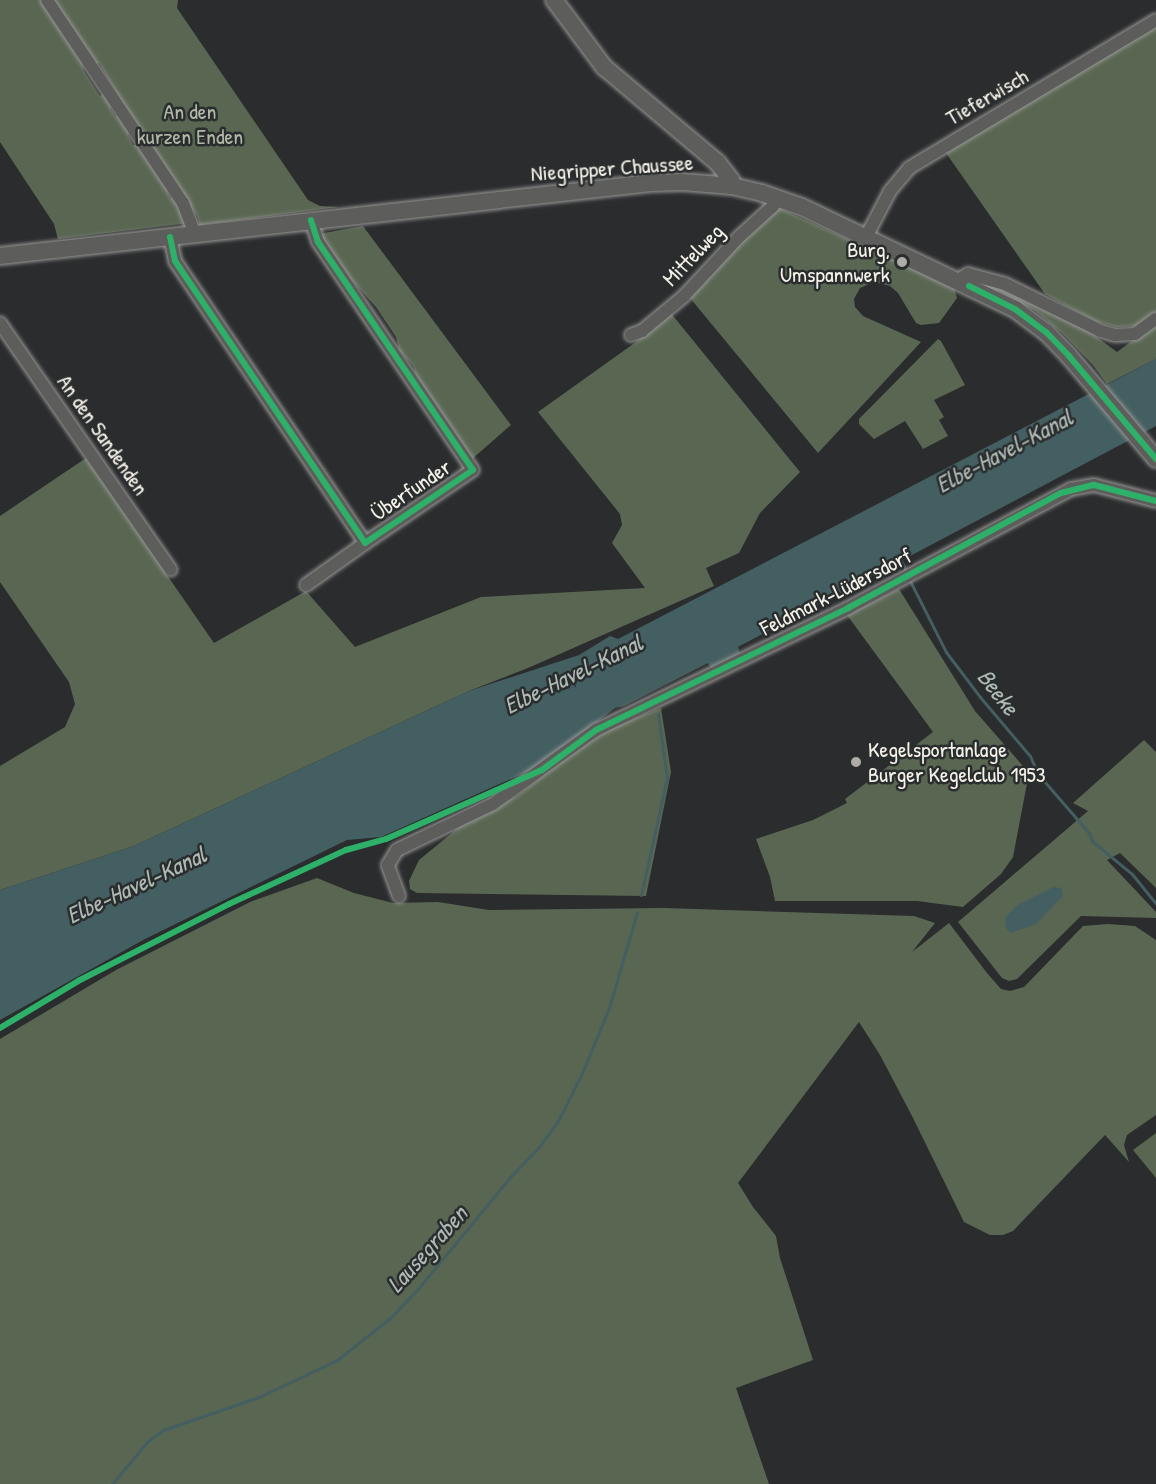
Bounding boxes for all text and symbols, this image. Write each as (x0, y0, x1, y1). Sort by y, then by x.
street label: Tieferwisch (941, 63, 1033, 131)
park label: An den kurzen Enden (137, 98, 243, 150)
street label: Niegripper Chaussee (530, 149, 694, 187)
street label: Mittelweg (657, 218, 729, 292)
place label: Burg, Umspannwerk (780, 236, 890, 288)
marker: Burg, Umspannwerk (895, 255, 909, 269)
street label: An den Sandenden (52, 370, 154, 500)
water label: Elbe-Havel-Kanal (931, 403, 1077, 499)
street label: Überfunder (366, 454, 456, 526)
street label: Feldmark-Lüdersdorf (756, 542, 916, 642)
water label: Elbe-Havel-Kanal (499, 628, 647, 720)
water label: Beeke (971, 663, 1025, 721)
place label: Kegelsportanlage Burger Kegelclub 1953 (868, 736, 1046, 788)
marker: Kegelsportanlage Burger Kegelclub 1953 (849, 755, 863, 769)
water label: Elbe-Havel-Kanal (62, 840, 210, 930)
water label: Lausegraben (381, 1200, 473, 1298)

